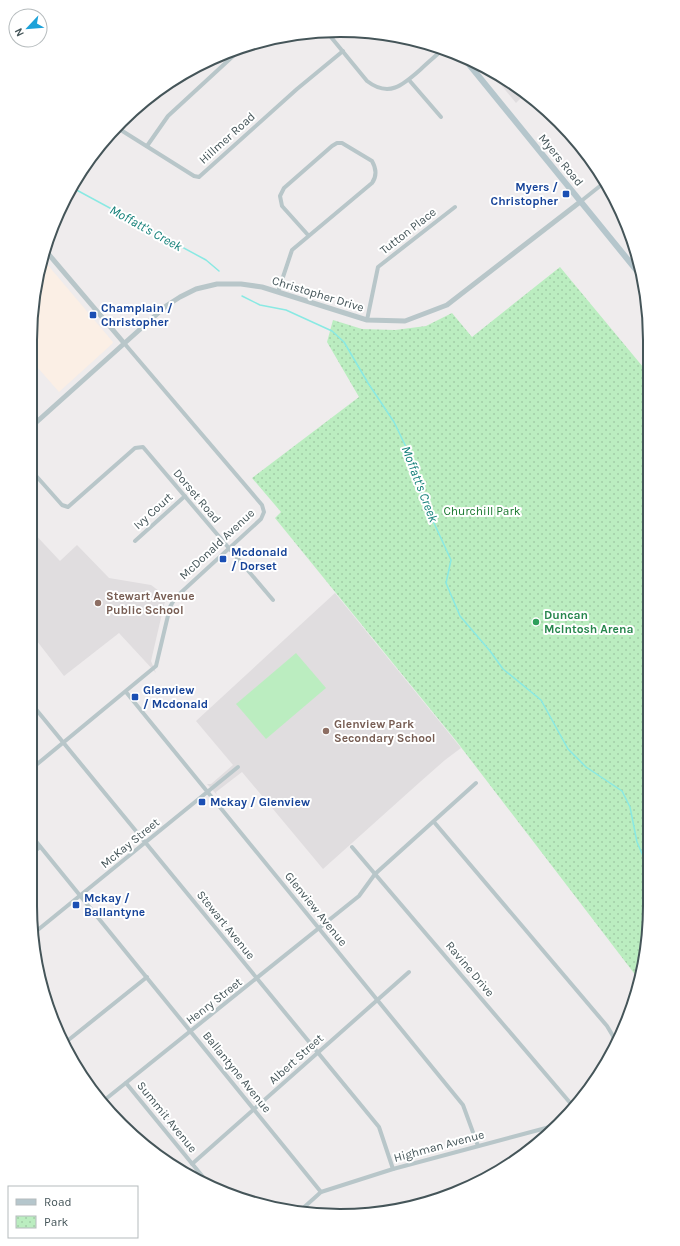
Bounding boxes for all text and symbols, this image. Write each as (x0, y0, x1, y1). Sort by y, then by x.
north arrow (8, 8, 48, 48)
text: N (12, 26, 27, 39)
street label: Hillmer Road (196, 109, 258, 167)
street label: Myers Road (536, 131, 586, 189)
place label: Myers / Christopher (491, 180, 558, 208)
marker: Myers / Christopher (561, 189, 571, 199)
water label: Moffatt's Creek (107, 202, 185, 254)
street label: Tutton Place (377, 205, 439, 257)
street label: Christopher Drive (270, 273, 366, 315)
place label: Champlain / Christopher (101, 301, 173, 329)
marker: Champlain / Christopher (88, 310, 98, 320)
water label: Moffatt's Creek (399, 444, 442, 525)
street label: Dorset Road (170, 466, 224, 526)
street label: Ivy Court (131, 489, 176, 532)
park label: Churchill Park (443, 504, 521, 518)
street label: McDonald Avenue (177, 506, 257, 582)
place label: Mcdonald / Dorset (231, 545, 288, 573)
marker: Mcdonald / Dorset (218, 554, 228, 564)
place label: Stewart Avenue Public School (106, 589, 195, 617)
marker: Stewart Avenue Public School (93, 598, 103, 608)
place label: Duncan McIntosh Arena (544, 608, 633, 636)
marker: Duncan McIntosh Arena (531, 617, 541, 627)
place label: Glenview / Mcdonald (143, 683, 208, 711)
marker: Glenview / Mcdonald (130, 692, 140, 702)
place label: Glenview Park Secondary School (334, 717, 436, 745)
marker: Glenview Park Secondary School (321, 726, 331, 736)
place label: Mckay / Glenview (210, 795, 310, 809)
marker: Mckay / Glenview (197, 797, 207, 807)
street label: McKay Street (98, 815, 163, 871)
street label: Glenview Avenue (282, 869, 350, 949)
street label: Stewart Avenue (194, 888, 258, 962)
place label: Mckay / Ballantyne (84, 891, 145, 919)
marker: Mckay / Ballantyne (71, 900, 81, 910)
street label: Ravine Drive (443, 939, 497, 999)
street label: Henry Street (183, 975, 245, 1027)
street label: Ballantyne Avenue (200, 1029, 274, 1115)
street label: Albert Street (266, 1031, 326, 1087)
street label: Summit Avenue (134, 1079, 200, 1155)
street label: Highman Avenue (392, 1127, 486, 1165)
legend (8, 1186, 138, 1238)
text: Road (44, 1195, 72, 1209)
text: Park (44, 1215, 69, 1229)

